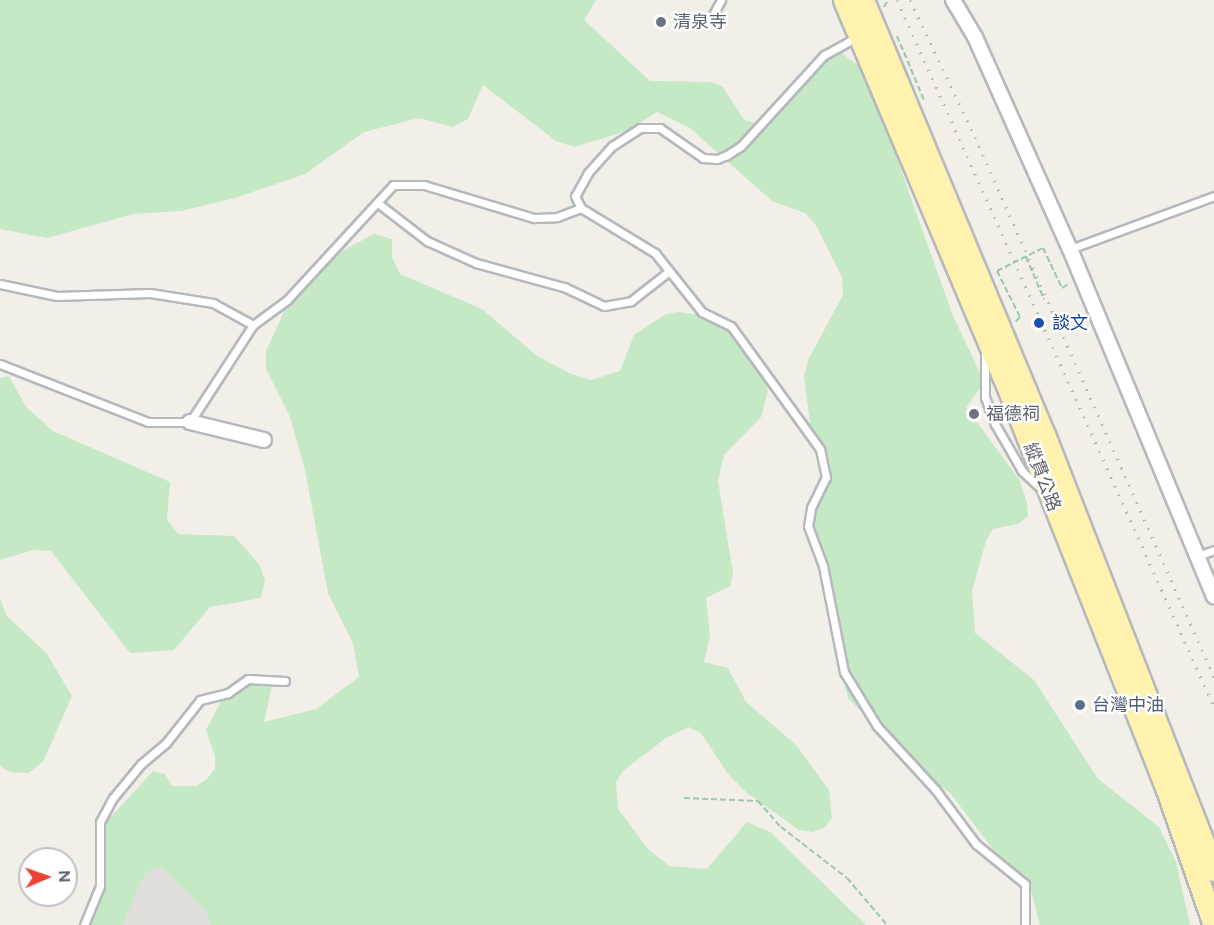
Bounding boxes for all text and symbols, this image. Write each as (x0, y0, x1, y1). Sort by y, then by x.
place label: 清泉寺 (673, 11, 727, 33)
marker: 清泉寺 (654, 15, 668, 29)
place label: 談文 (1052, 312, 1088, 334)
marker: 談文 (1030, 314, 1048, 332)
place label: 福德祠 (986, 403, 1040, 425)
marker: 福德祠 (967, 407, 981, 421)
street label: 縱貫公路 (1019, 440, 1065, 514)
place label: 台灣中油 (1092, 694, 1164, 716)
marker: 台灣中油 (1073, 698, 1087, 712)
north arrow (18, 847, 78, 907)
text: N (55, 870, 74, 883)

